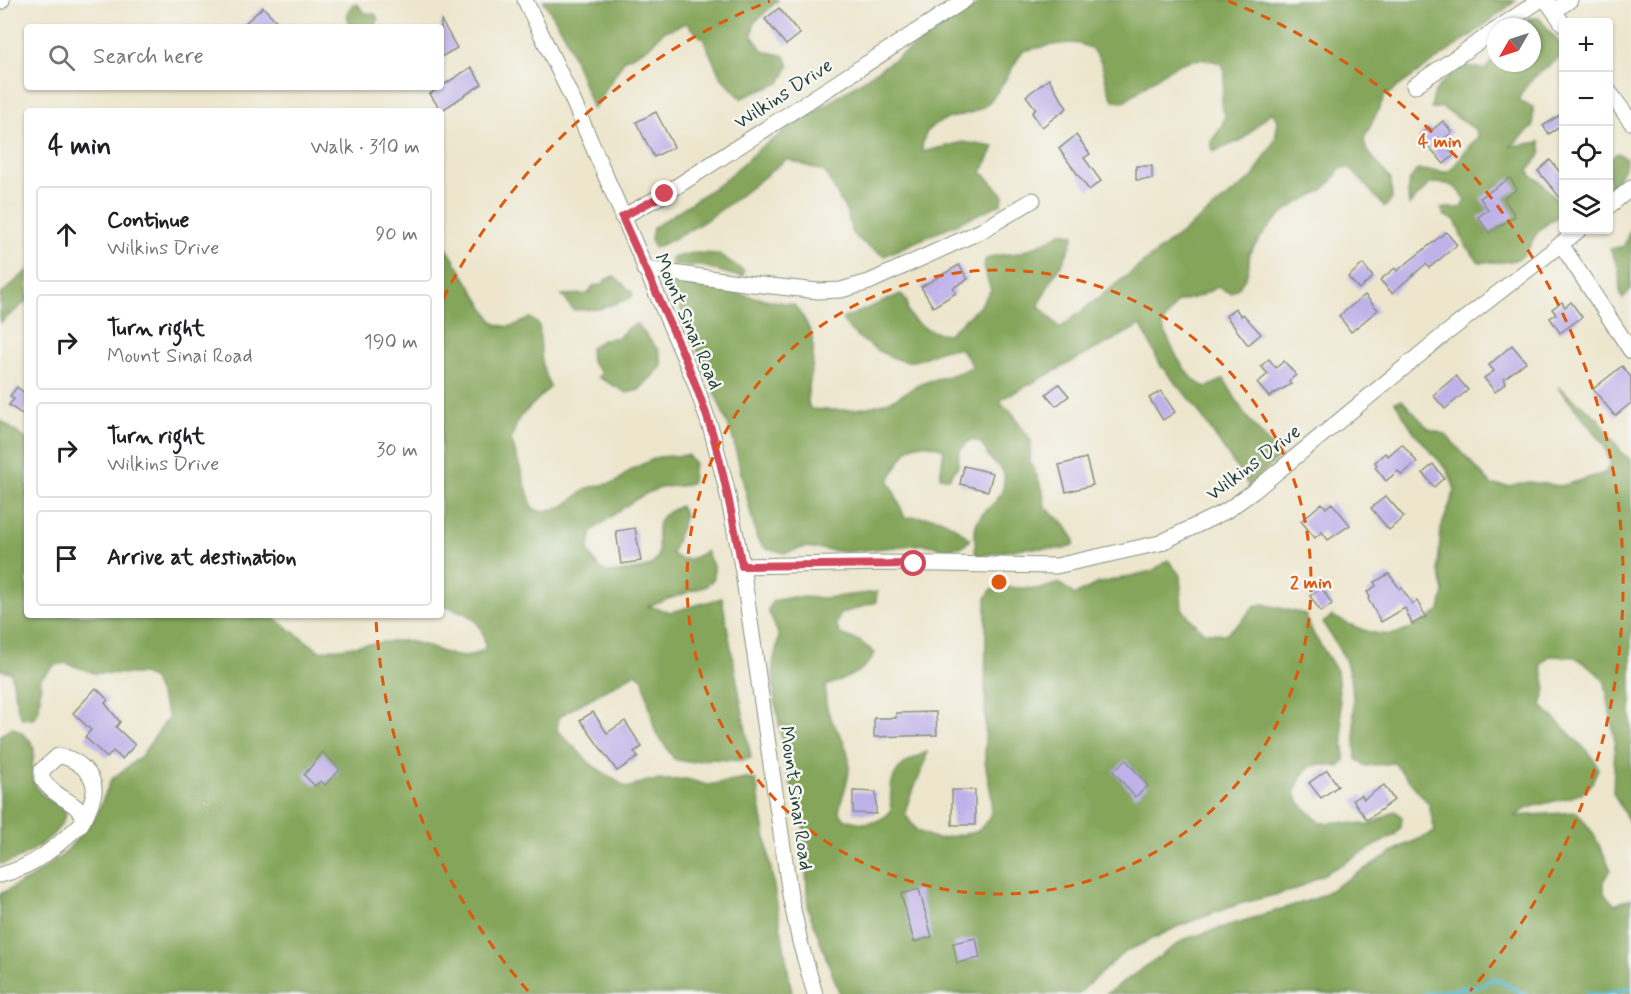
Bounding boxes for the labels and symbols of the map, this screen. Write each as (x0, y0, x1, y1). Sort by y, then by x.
north arrow (1487, 18, 1541, 72)
street label: Wilkins Drive (729, 52, 838, 136)
text: 4 min (1418, 130, 1462, 154)
route end (651, 180, 677, 206)
street label: Mount Sinai Road (647, 249, 728, 394)
street label: Wilkins Drive (1201, 419, 1307, 508)
route start (900, 550, 926, 576)
text: 2 min (1290, 571, 1332, 595)
centre of rings (989, 572, 1009, 592)
street label: Mount Sinai Road (772, 724, 819, 872)

